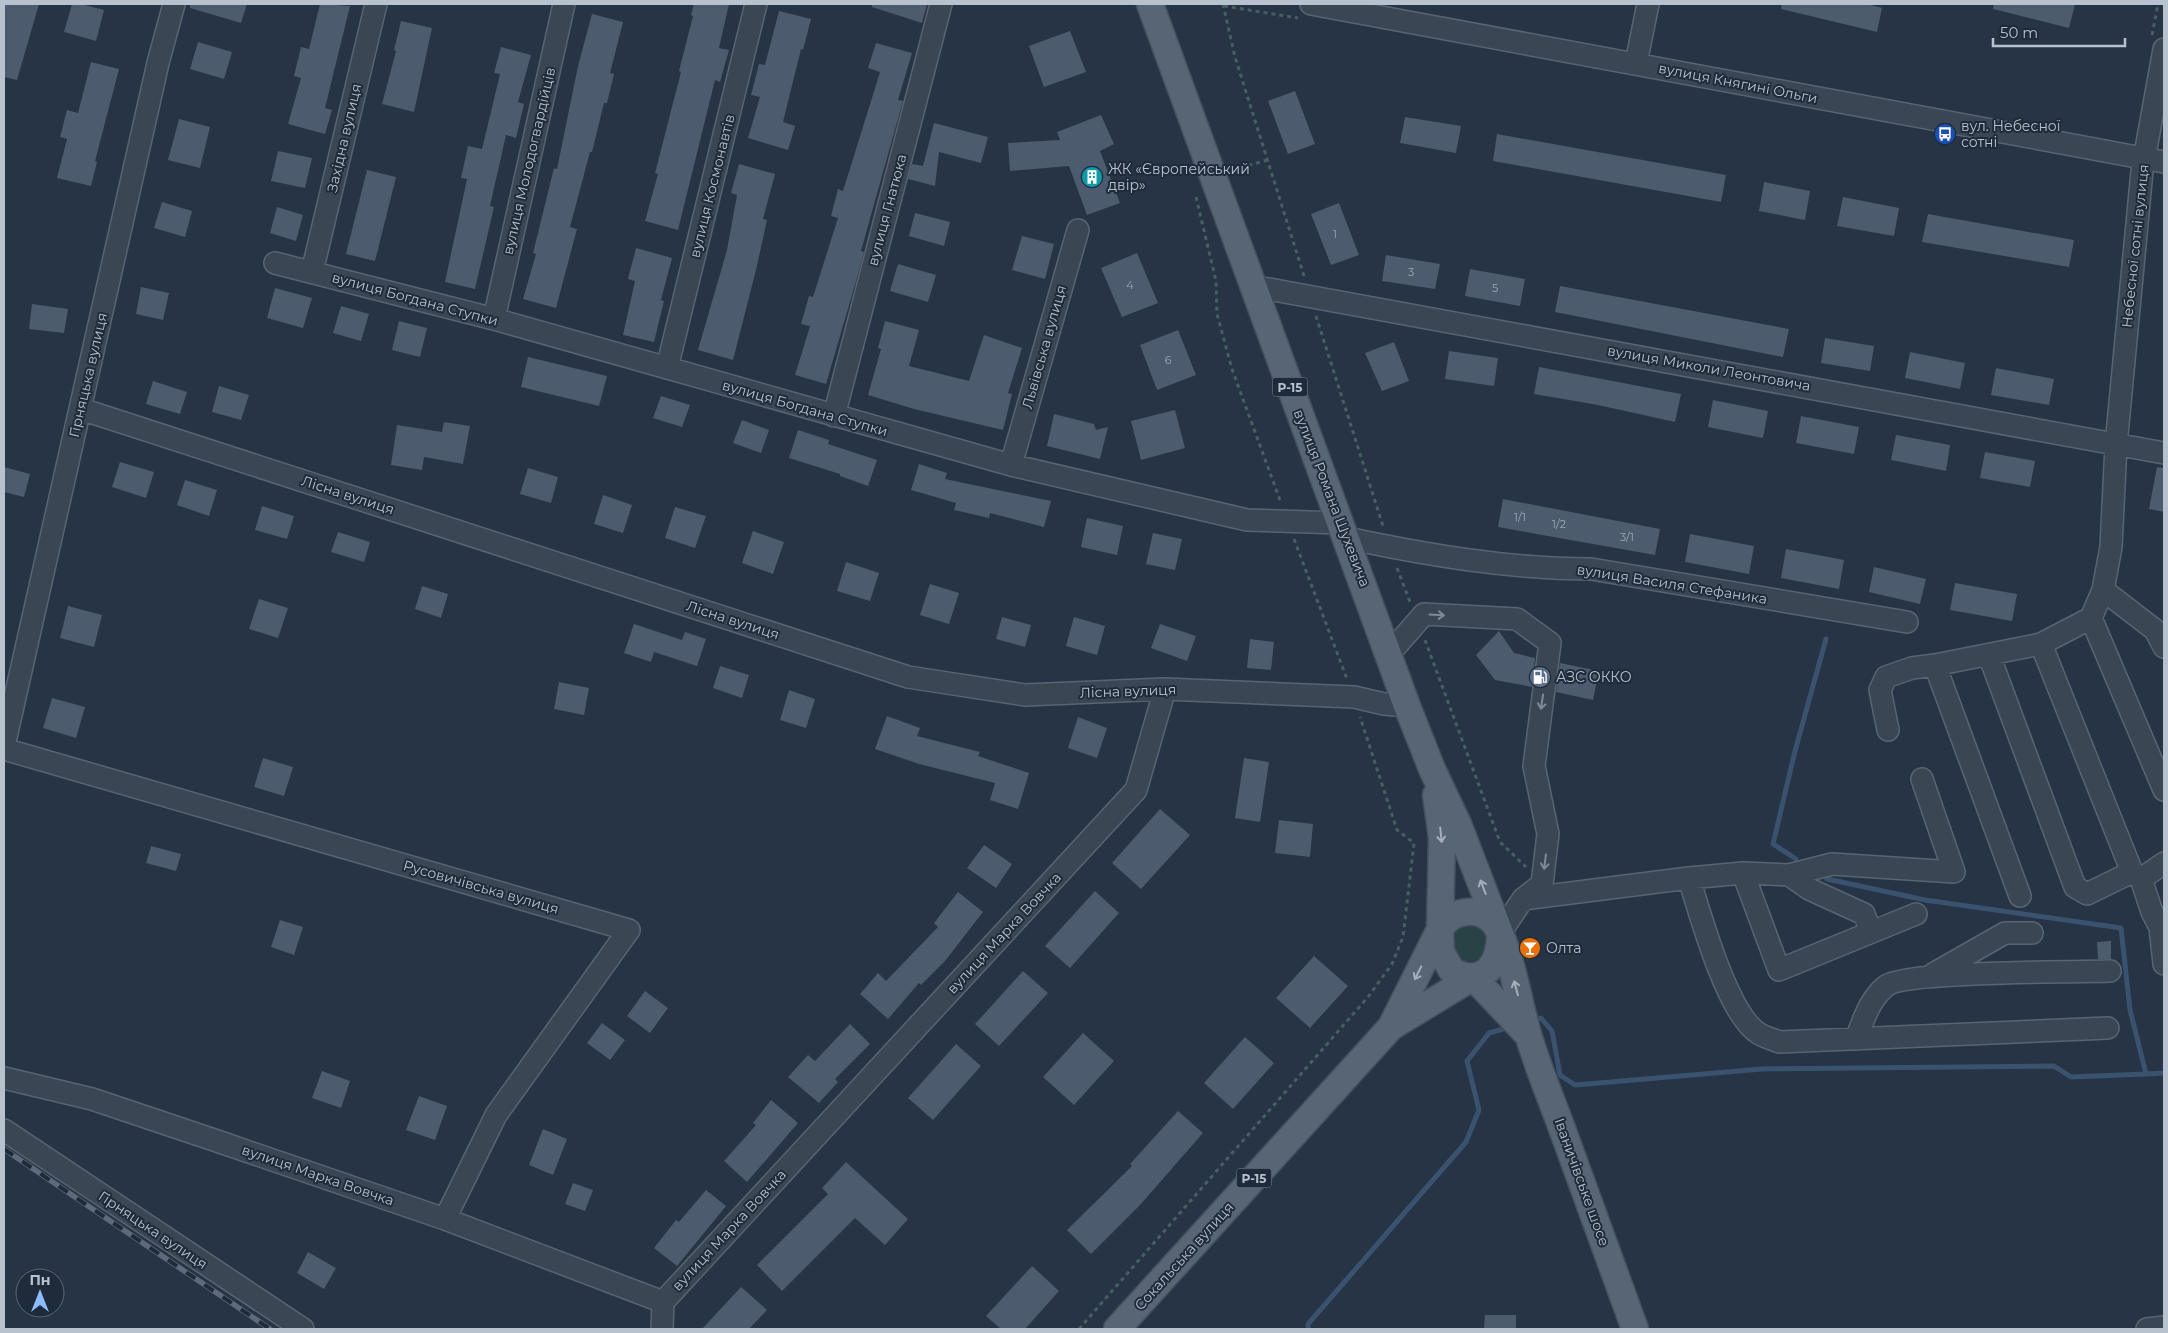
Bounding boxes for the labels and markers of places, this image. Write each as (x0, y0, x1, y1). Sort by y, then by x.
place label: вул. Небесної сотні (1961, 117, 2061, 151)
bus stop icon: вул. Небесної сотні (1933, 122, 1957, 146)
place label: ЖК «Європейський двір» (1108, 160, 1250, 194)
building icon: ЖК «Європейський двір» (1080, 165, 1104, 189)
fuel station icon: АЗС ОККО (1528, 665, 1552, 689)
place label: АЗС ОККО (1556, 668, 1632, 686)
bar icon: Олта (1518, 936, 1542, 960)
place label: Олта (1546, 939, 1581, 957)

